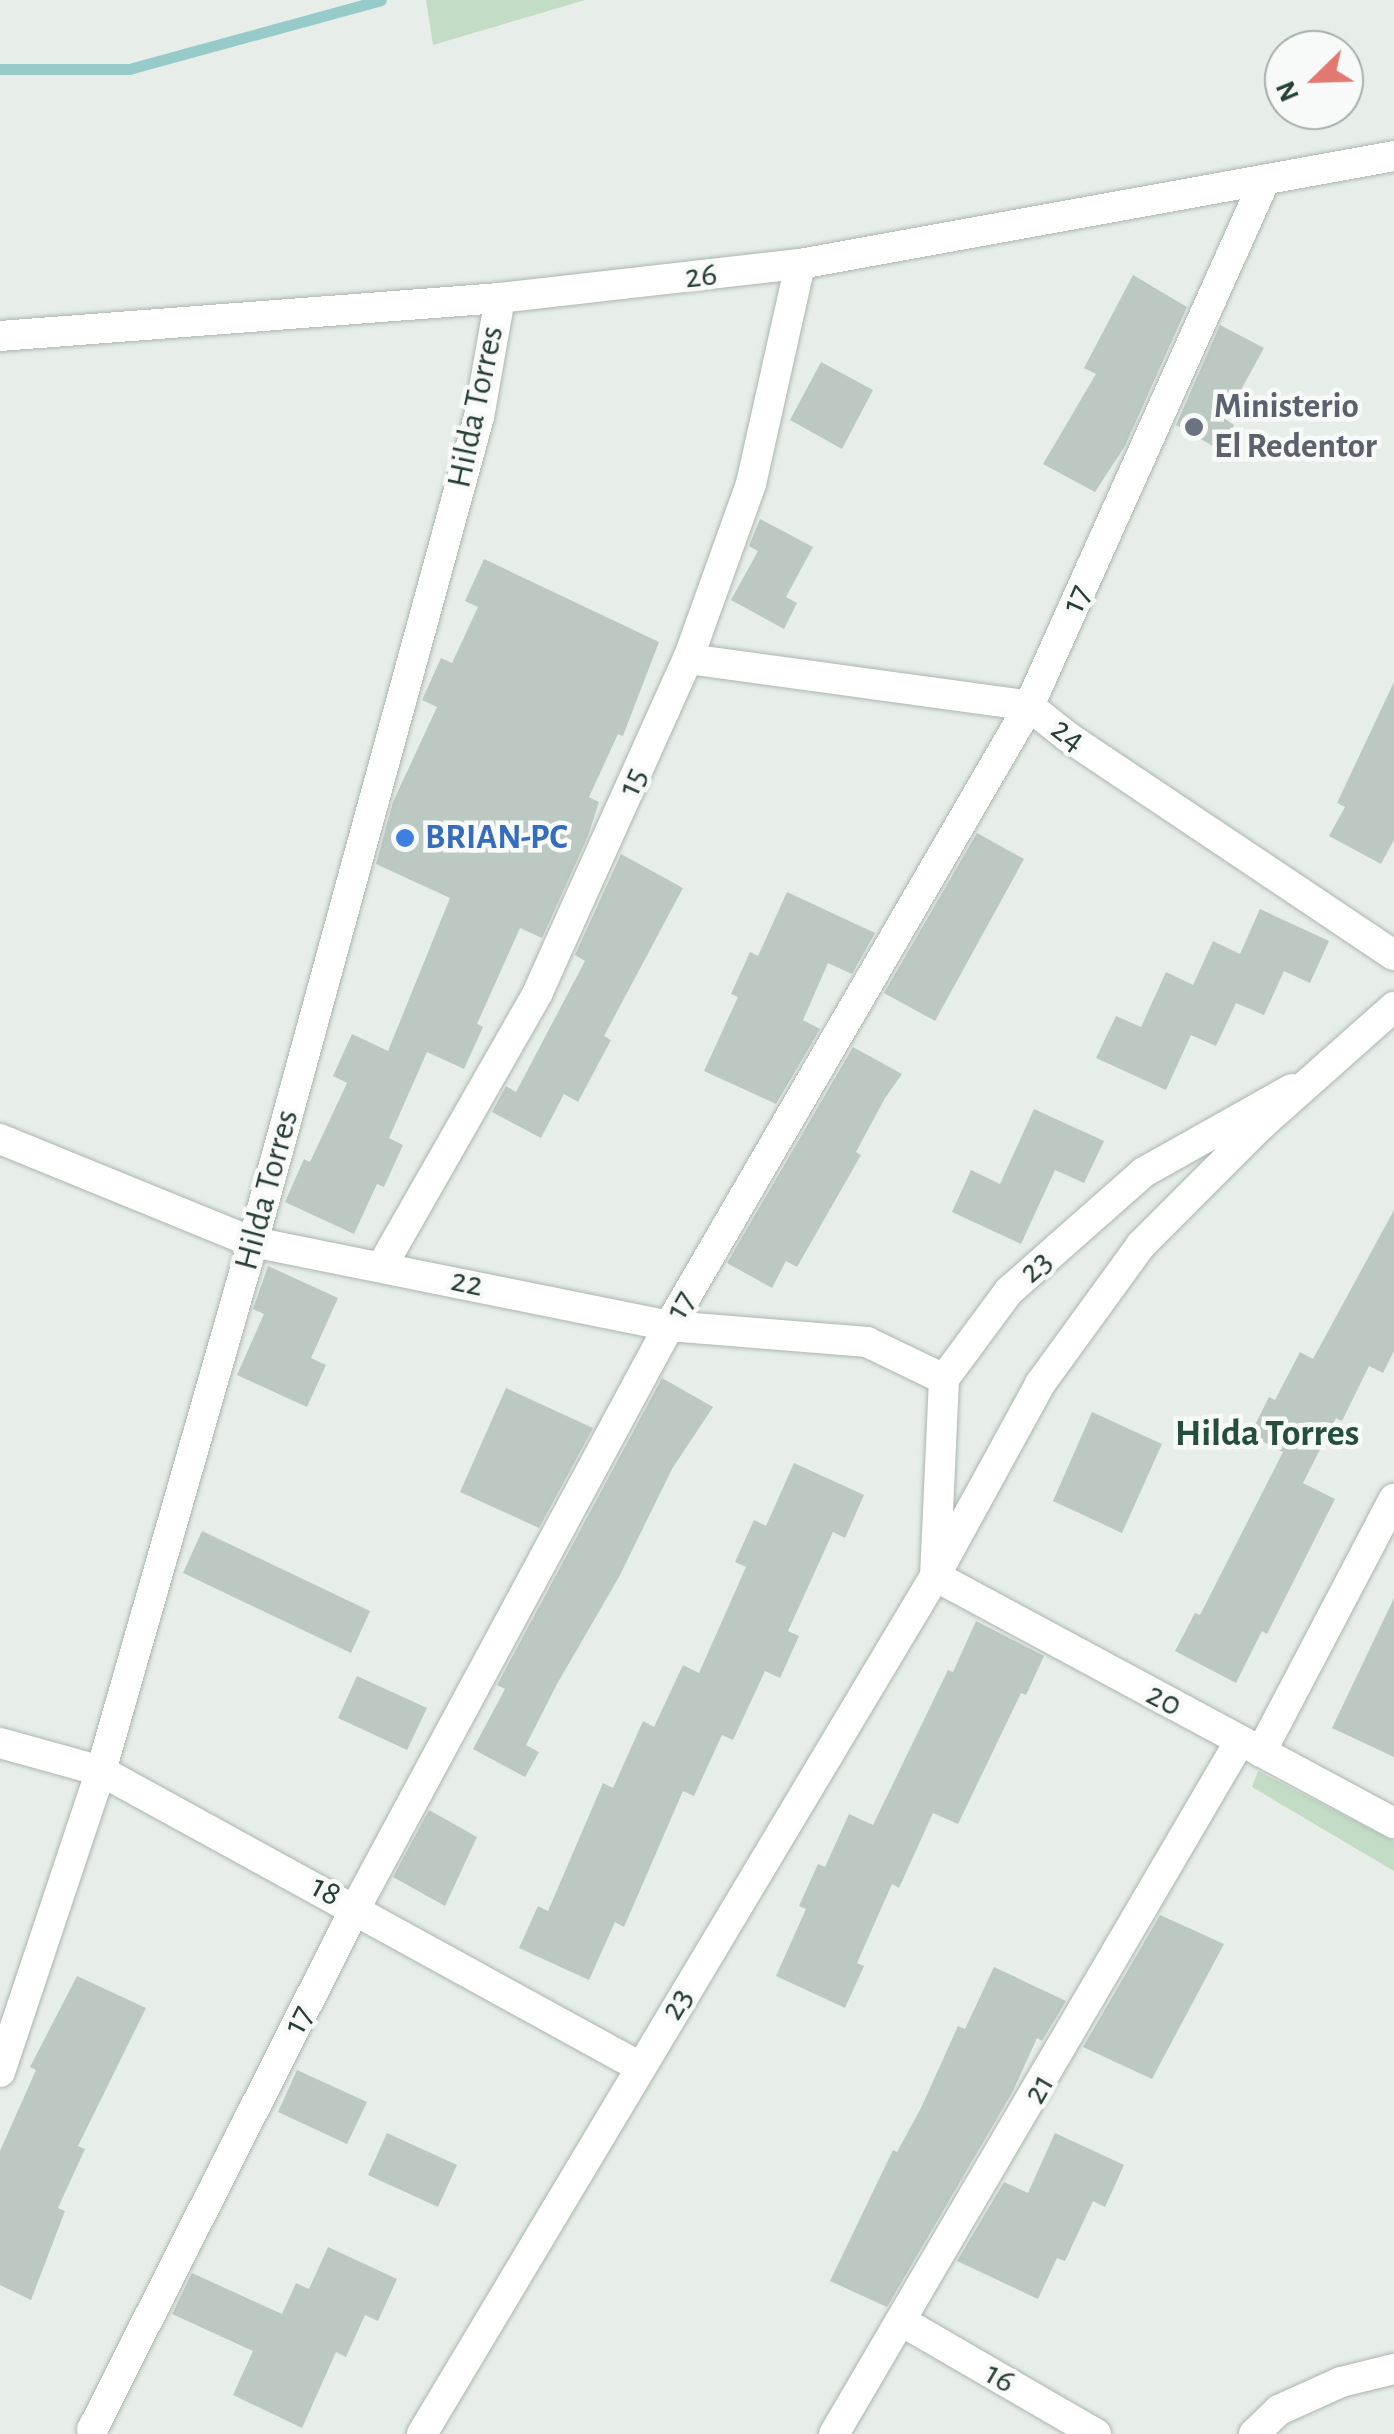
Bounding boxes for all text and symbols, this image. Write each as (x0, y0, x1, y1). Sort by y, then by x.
north arrow (1264, 30, 1364, 130)
text: N (1272, 77, 1305, 105)
street label: 26 (683, 253, 719, 299)
street label: Hilda Torres (438, 322, 514, 492)
place label: Ministerio El Redentor (1214, 386, 1377, 468)
marker: Ministerio El Redentor (1183, 416, 1205, 438)
street label: 17 (1052, 578, 1102, 620)
street label: 24 (1042, 708, 1094, 762)
street label: 15 (608, 761, 658, 803)
place label: BRIAN-PC (425, 817, 568, 859)
marker: BRIAN-PC (394, 827, 416, 849)
street label: Hilda Torres (225, 1105, 309, 1275)
street label: 23 (1011, 1241, 1061, 1293)
street label: 22 (447, 1259, 487, 1307)
street label: 17 (656, 1283, 706, 1327)
district label: Hilda Torres (1175, 1412, 1359, 1458)
street label: 20 (1139, 1673, 1189, 1727)
street label: 18 (304, 1866, 348, 1916)
street label: 23 (651, 1980, 703, 2028)
street label: 17 (274, 1999, 324, 2041)
street label: 21 (1014, 2066, 1064, 2112)
street label: 16 (977, 2353, 1023, 2403)

